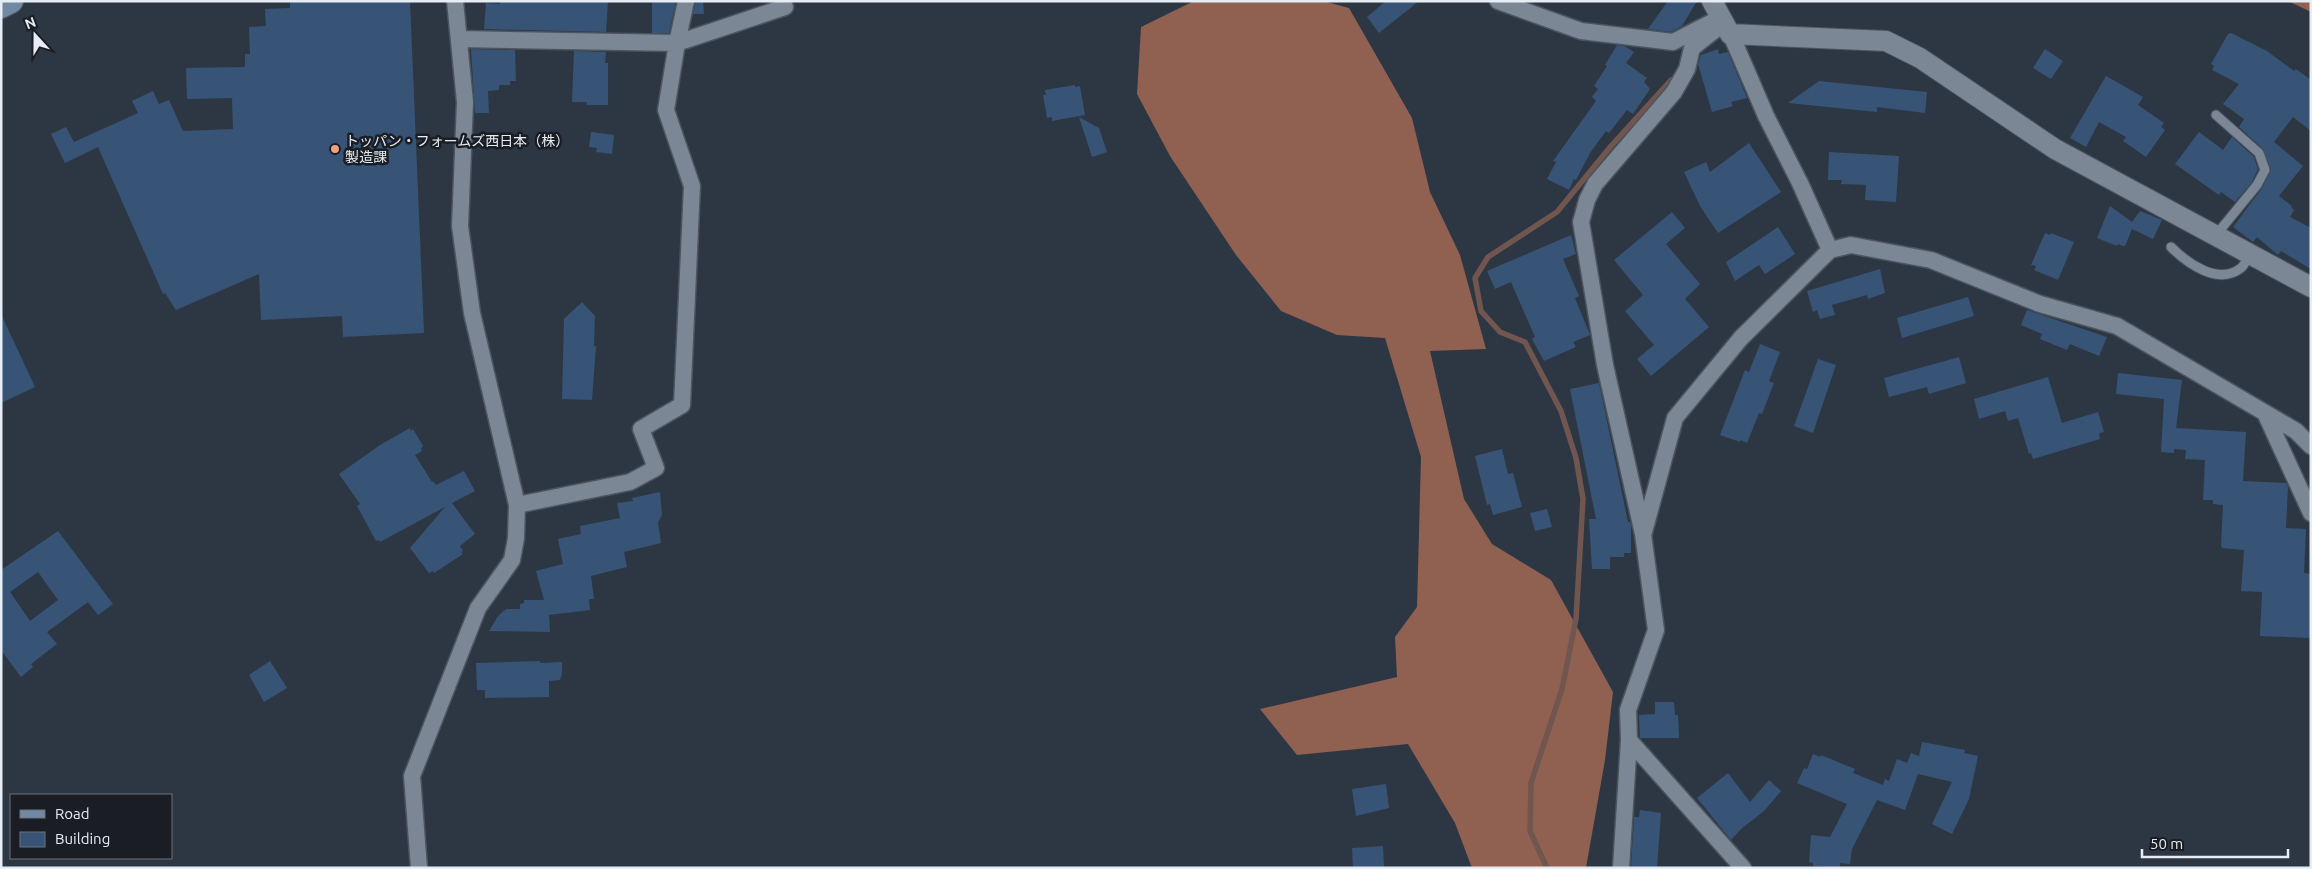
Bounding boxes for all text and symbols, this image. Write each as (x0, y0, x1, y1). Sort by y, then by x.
north arrow (10, 10, 60, 60)
text: N (23, 14, 38, 32)
place label: トッパン・フォームズ西日本（株） 製造課 (345, 133, 569, 165)
marker: トッパン・フォームズ西日本（株） 製造課 (329, 143, 341, 155)
legend (10, 794, 172, 859)
text: Road (55, 805, 90, 822)
scale bar (2142, 826, 2288, 858)
text: Building (55, 830, 110, 847)
text: 50 m (2150, 835, 2183, 852)

